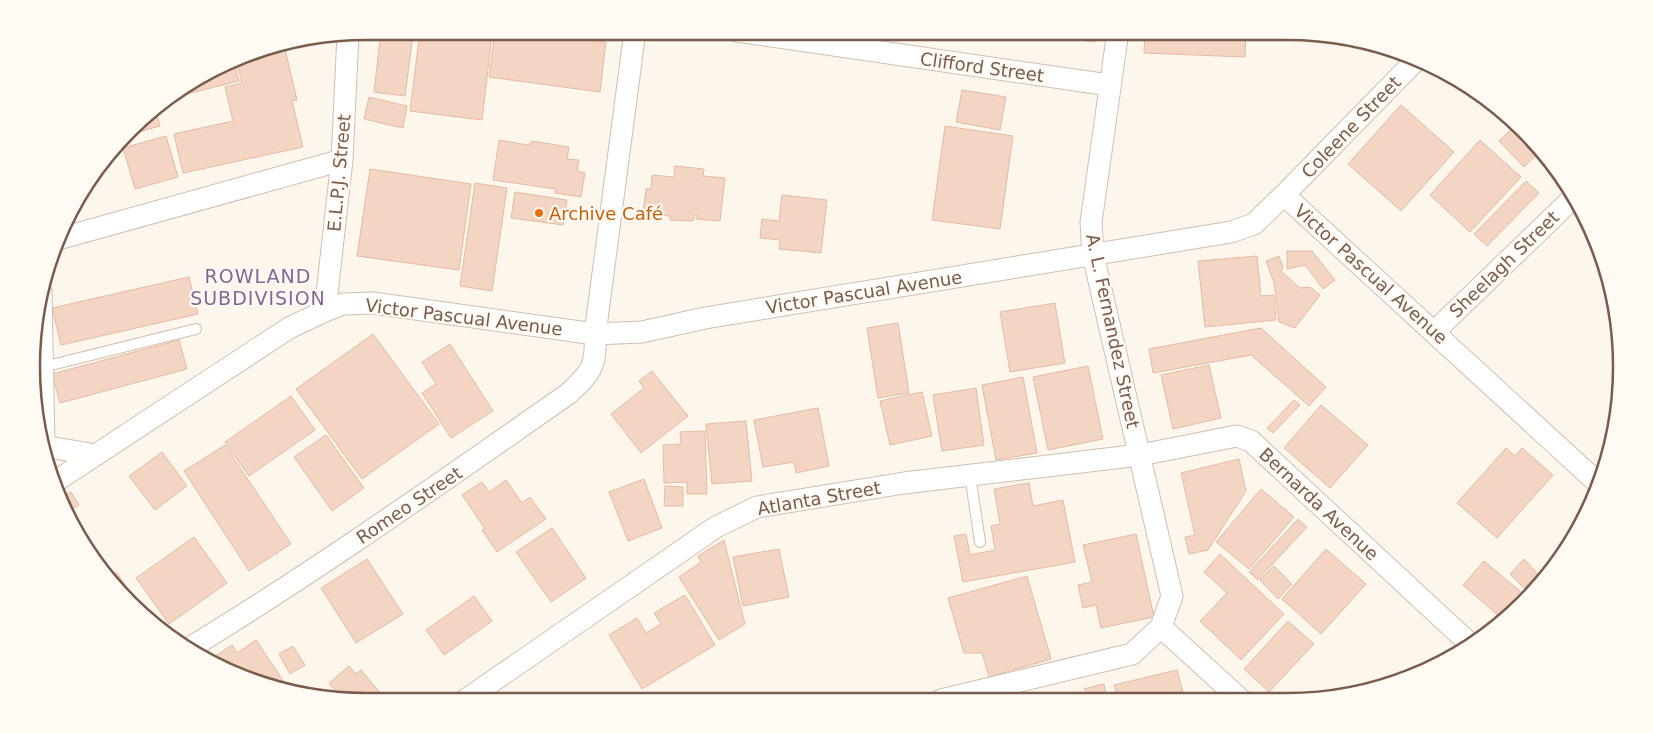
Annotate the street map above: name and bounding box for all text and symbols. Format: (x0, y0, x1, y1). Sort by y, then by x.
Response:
street label: Clifford Street (919, 48, 1045, 86)
street label: Coleene Street (1297, 72, 1405, 182)
street label: E.L.P.J. Street (323, 113, 355, 233)
street label: Victor Pascual Avenue (1290, 200, 1452, 348)
place label: Archive Café (549, 203, 663, 224)
street label: Sheelagh Street (1445, 206, 1563, 322)
marker: Archive Café (533, 207, 545, 219)
street label: A. L. Fernandez Street (1082, 232, 1144, 430)
district label: ROWLAND SUBDIVISION (190, 265, 326, 309)
street label: Victor Pascual Avenue (764, 266, 964, 318)
street label: Victor Pascual Avenue (364, 294, 564, 340)
street label: Bernarda Avenue (1255, 443, 1383, 565)
street label: Romeo Street (352, 462, 466, 548)
street label: Atlanta Street (756, 477, 882, 519)

